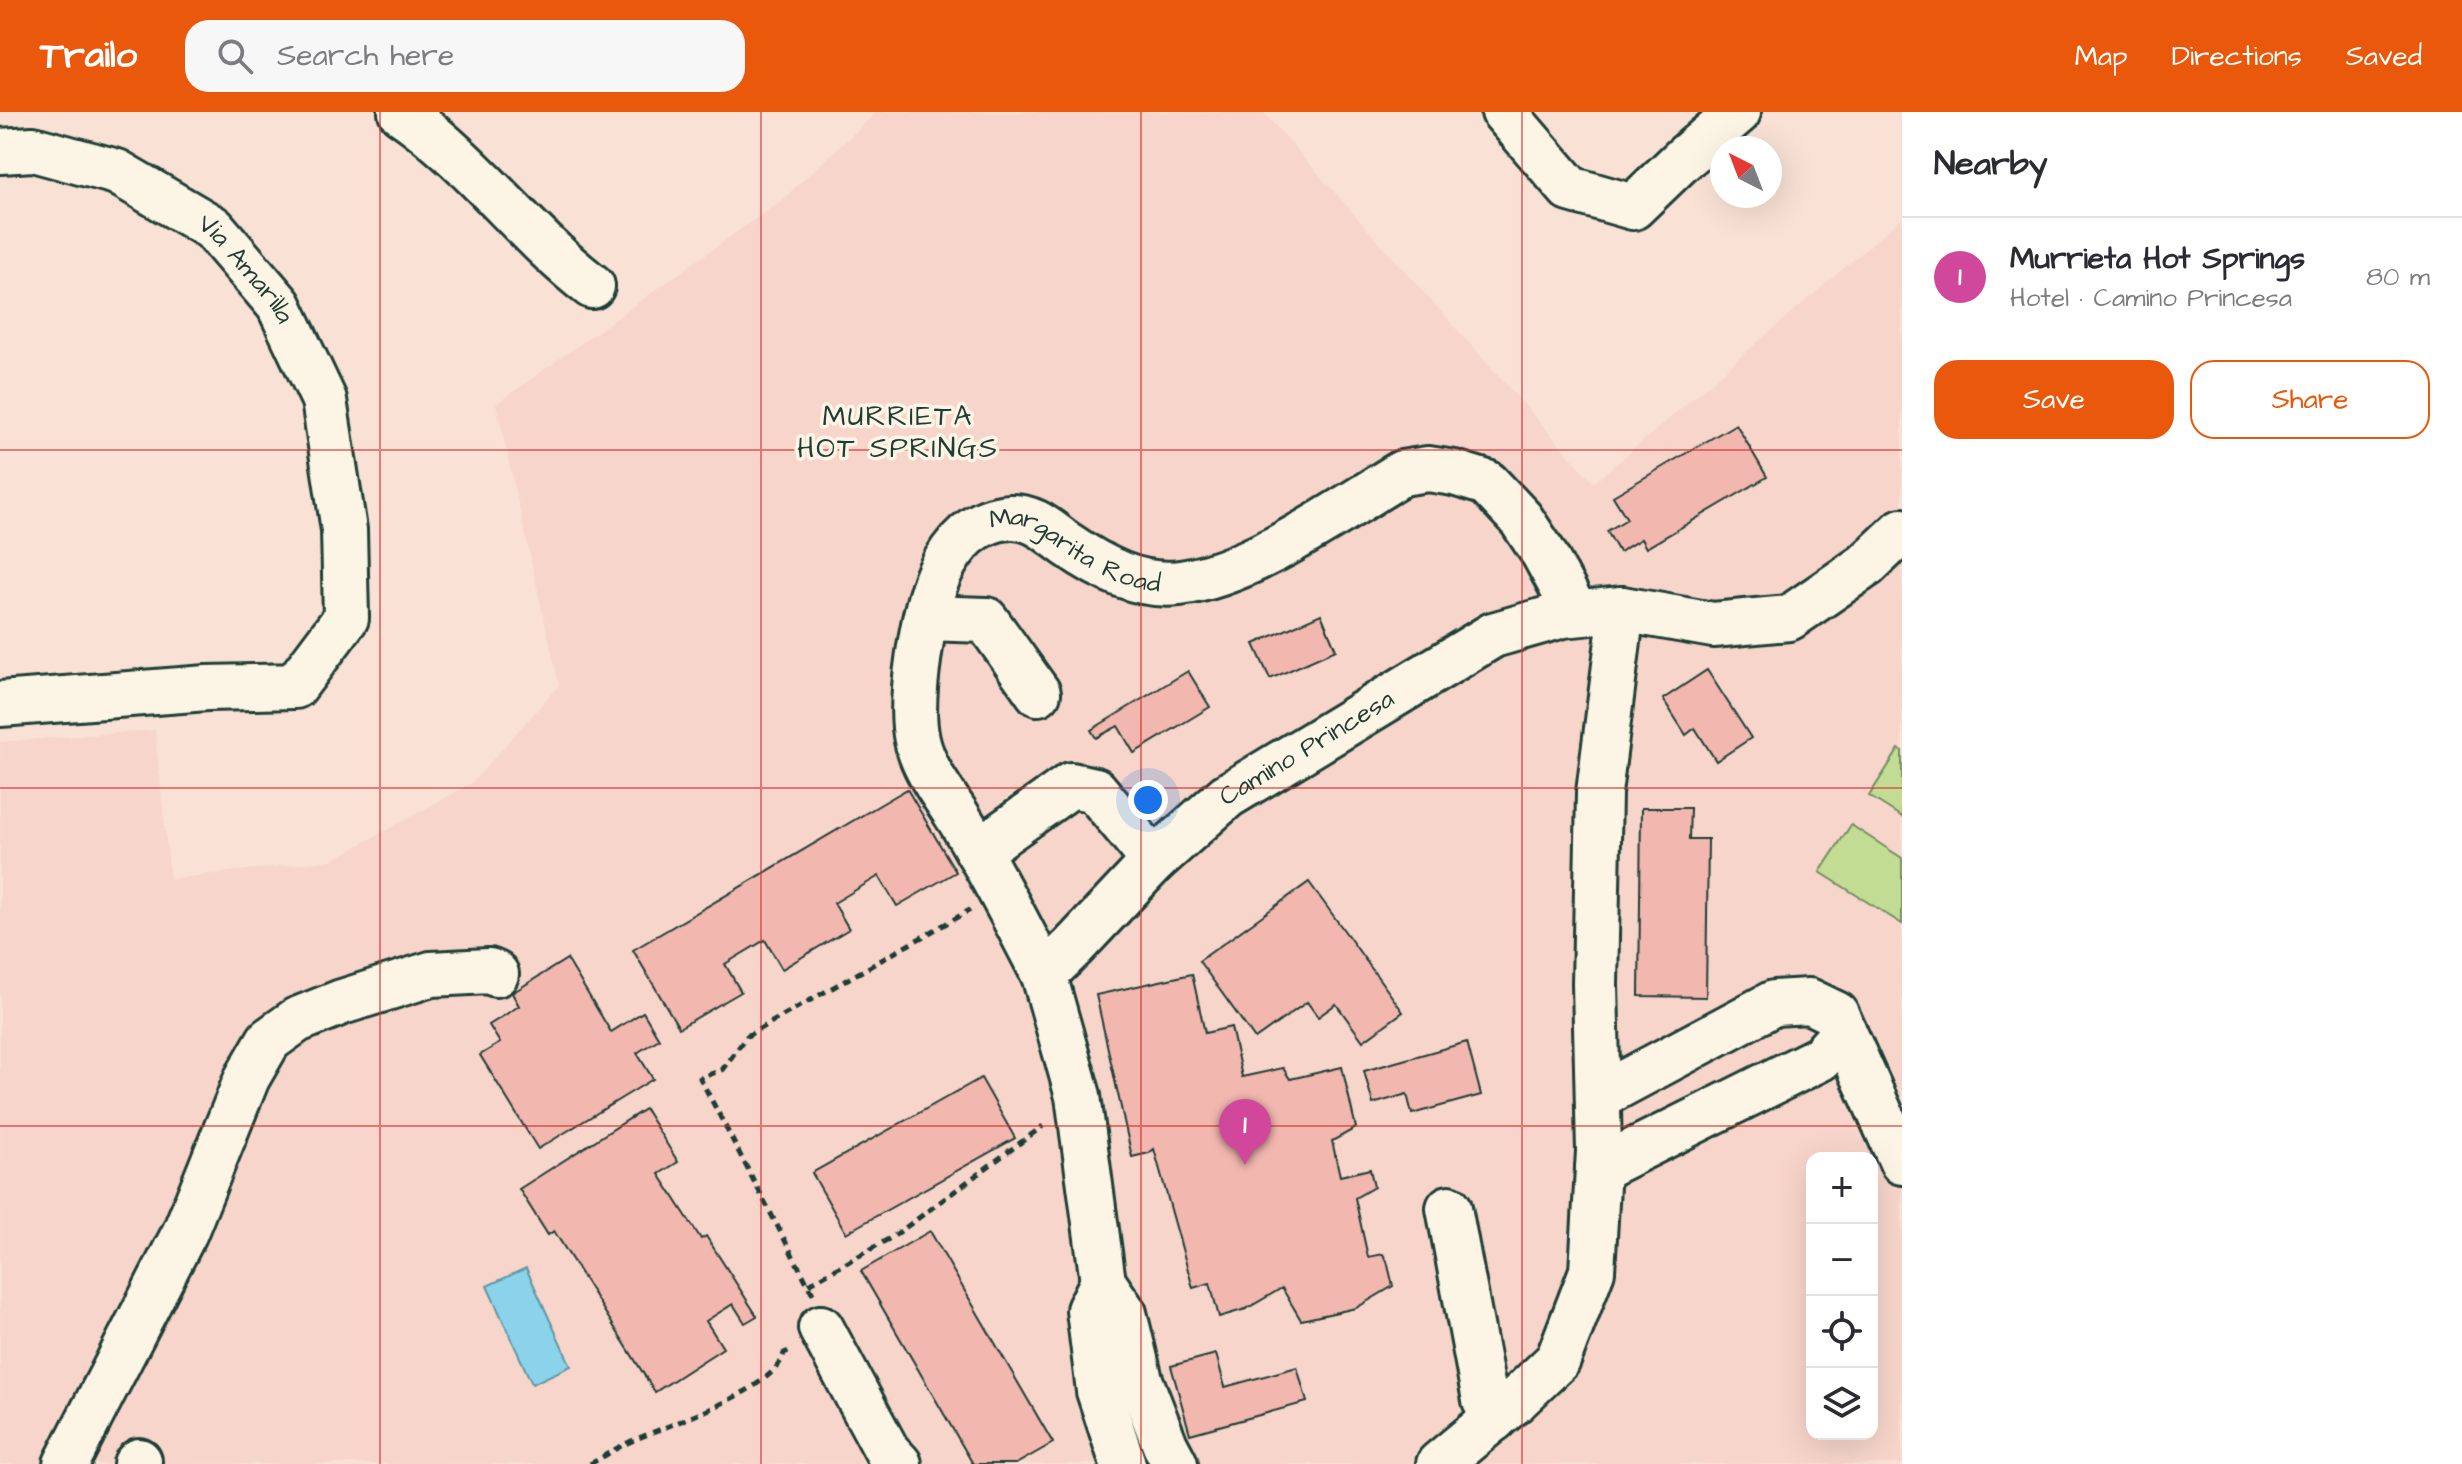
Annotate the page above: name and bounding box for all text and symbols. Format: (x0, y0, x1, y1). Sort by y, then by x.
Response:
search box (185, 20, 745, 92)
text: Trailo (40, 30, 137, 82)
icon: search (213, 34, 257, 78)
text: Search here (277, 35, 454, 77)
text: Map (2075, 37, 2128, 76)
text: Directions (2172, 37, 2302, 76)
text: Saved (2346, 37, 2422, 76)
north arrow (1710, 136, 1782, 208)
text: Nearby (1934, 140, 2048, 188)
street label: Via Amarilla (192, 205, 303, 329)
text: Murrieta Hot Springs (2010, 238, 2305, 280)
text: 1 (1958, 259, 1962, 295)
text: 80 m (2366, 259, 2430, 295)
text: Hotel · Camino Princesa (2010, 280, 2292, 316)
button: Save (1934, 360, 2174, 439)
button: Share (2190, 360, 2430, 439)
district label: MURRIETA HOT SPRINGS (797, 397, 999, 468)
street label: Margarita Road (986, 499, 1163, 602)
street label: Camino Princesa (1212, 681, 1401, 815)
your location (1128, 780, 1168, 820)
pin: 1 (1219, 1099, 1271, 1165)
map controls (1806, 1152, 1878, 1440)
button: + (1806, 1152, 1878, 1224)
button: − (1806, 1224, 1878, 1296)
button: locate (1806, 1296, 1878, 1368)
button: layers (1806, 1368, 1878, 1440)

